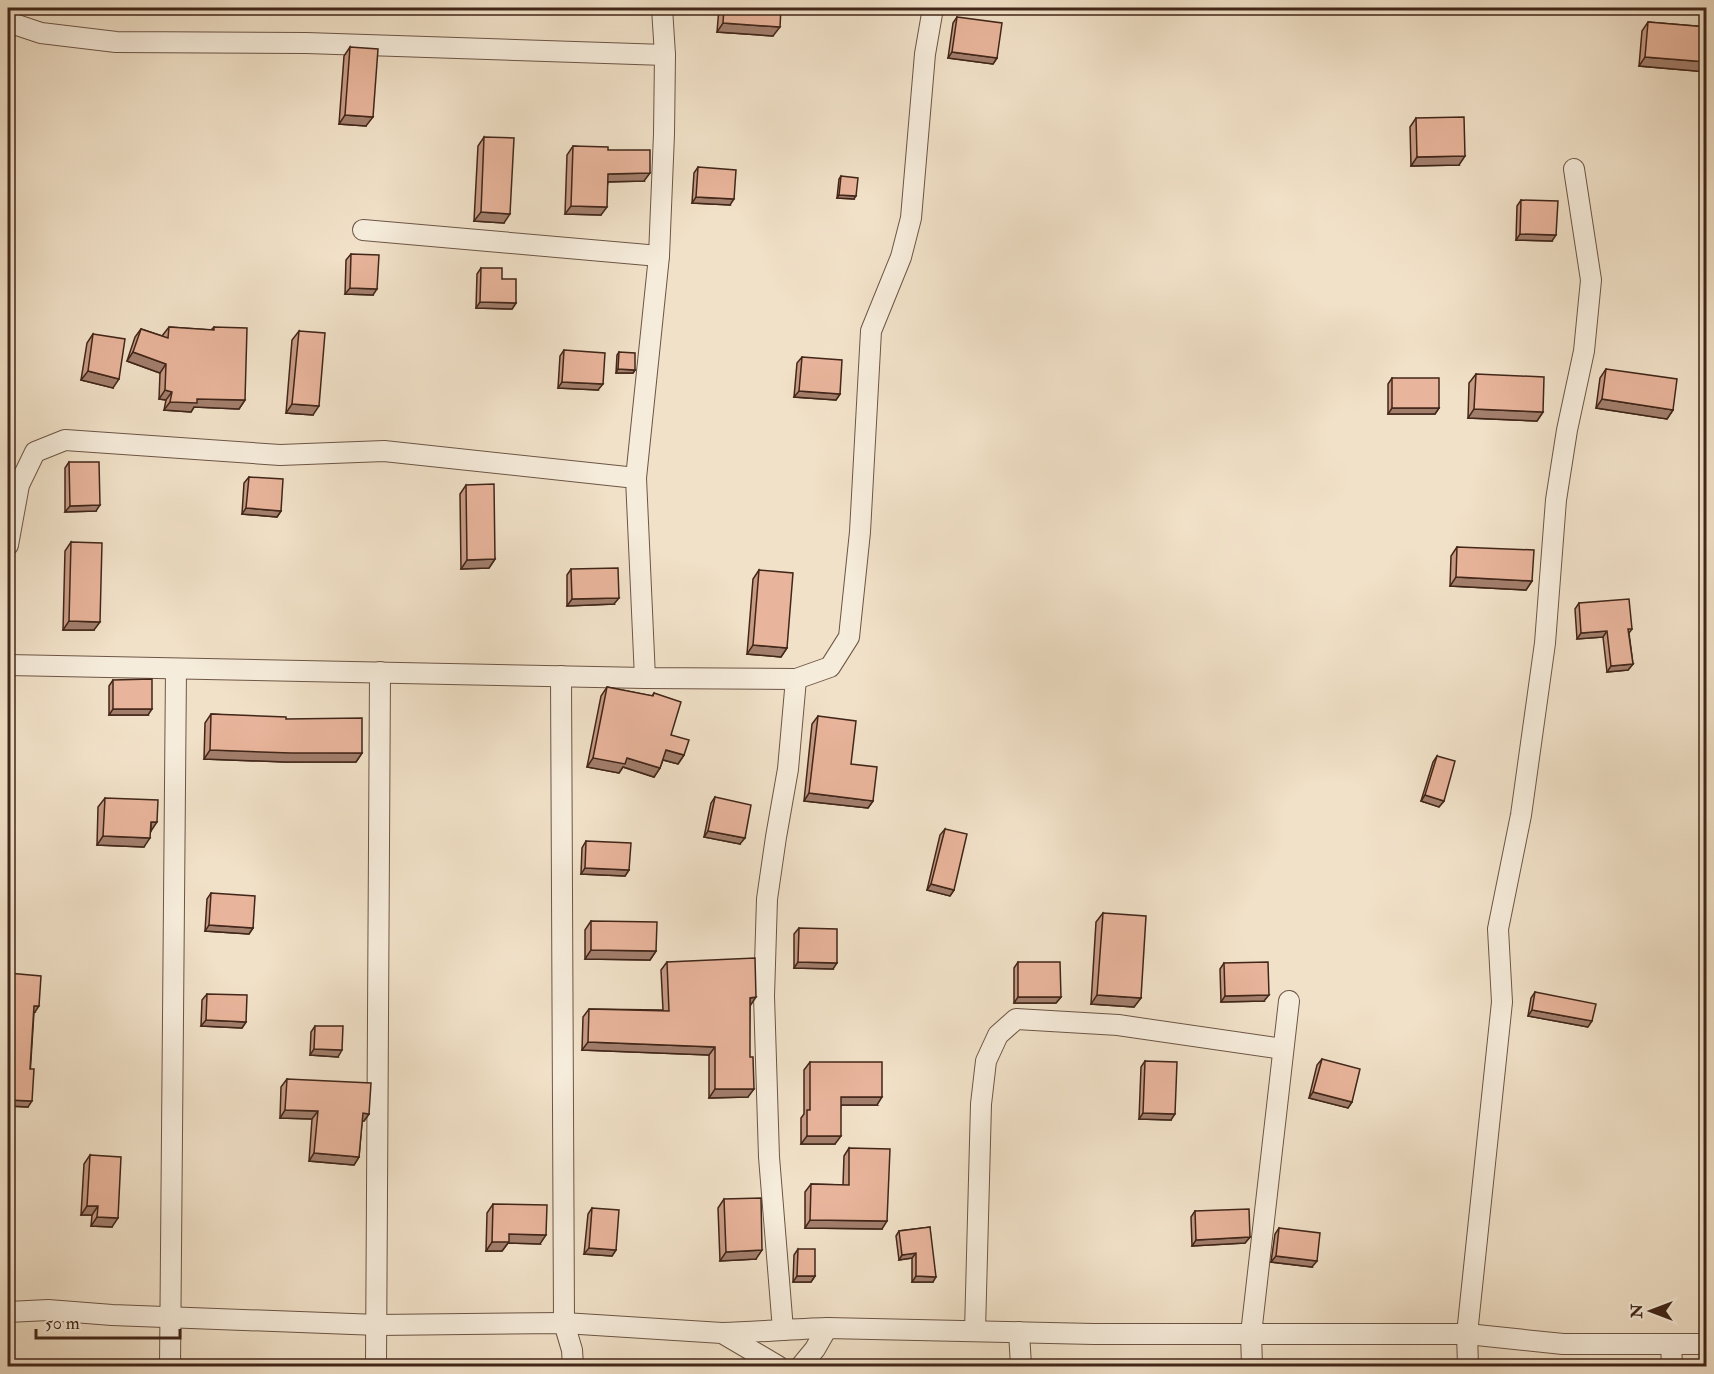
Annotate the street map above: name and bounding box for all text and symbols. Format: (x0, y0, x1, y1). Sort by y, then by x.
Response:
north arrow (1621, 1281, 1681, 1341)
scale bar (36, 1302, 180, 1340)
text: N (1627, 1303, 1647, 1319)
text: 50 m (45, 1312, 80, 1335)

